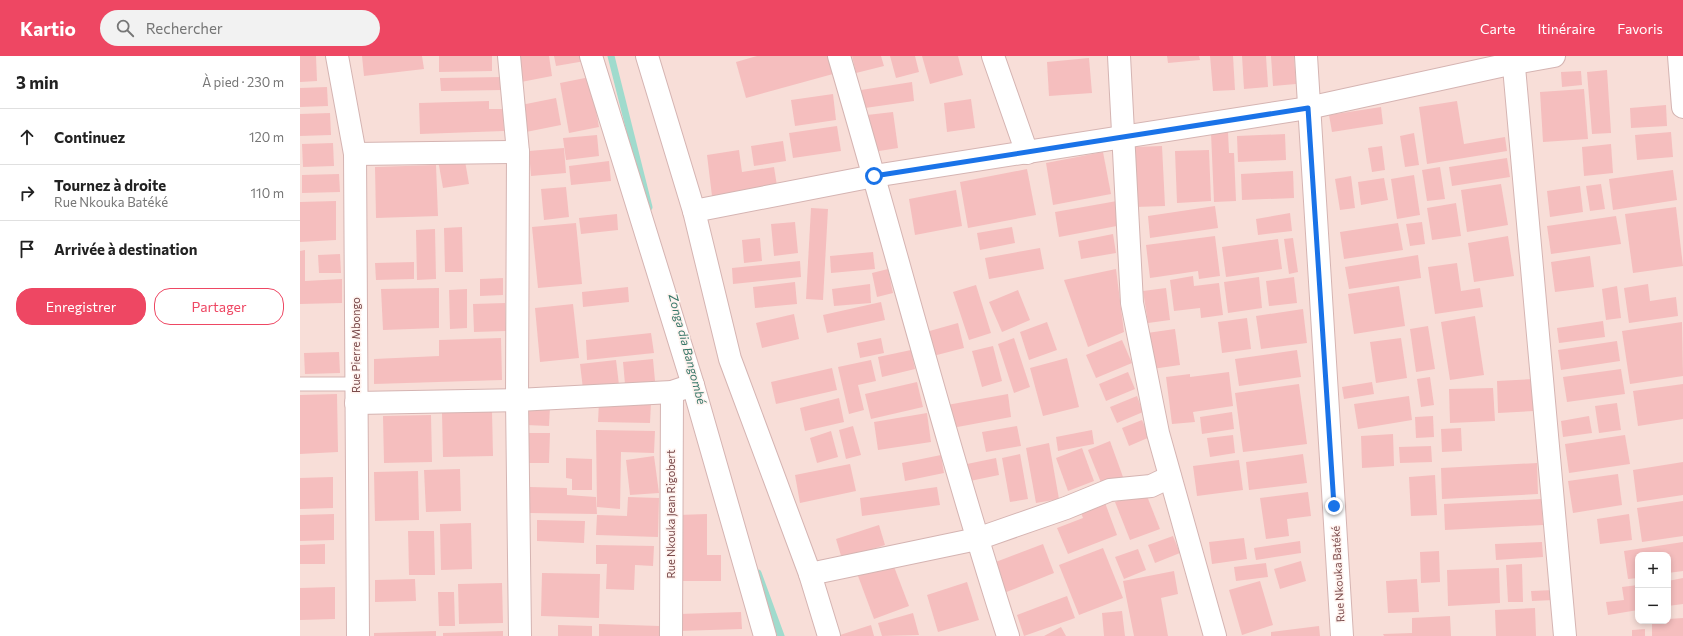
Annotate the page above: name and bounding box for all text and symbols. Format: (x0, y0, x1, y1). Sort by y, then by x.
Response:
search box (100, 10, 380, 46)
text: Kartio (20, 17, 76, 40)
icon: search (114, 17, 136, 39)
text: Rechercher (146, 19, 223, 37)
text: Carte (1480, 20, 1515, 37)
text: Itinéraire (1537, 20, 1595, 37)
text: Favoris (1617, 20, 1663, 37)
text: 3 min (16, 72, 59, 93)
text: À pied · 230 m (202, 74, 284, 90)
icon: ahead (16, 126, 38, 148)
text: Continuez (54, 128, 125, 146)
text: 120 m (249, 129, 284, 145)
route start (865, 167, 883, 185)
text: Tournez à droite (54, 176, 166, 194)
icon: right (16, 182, 38, 204)
text: 110 m (251, 185, 284, 201)
text: Rue Nkouka Batéké (54, 194, 168, 210)
icon: arrive (16, 238, 38, 260)
text: Arrivée à destination (54, 240, 197, 258)
button: Enregistrer (16, 288, 146, 325)
button: Partager (154, 288, 284, 325)
water label: Zonga dia Bangombé (666, 291, 710, 406)
street label: Rue Pierre Mbongo (349, 297, 362, 393)
street label: Rue Nkouka Jean Rigobert (664, 449, 678, 578)
route end (1325, 497, 1343, 515)
street label: Rue Nkouka Batéké (1328, 525, 1347, 623)
map controls (1635, 552, 1671, 624)
button: + (1635, 552, 1671, 588)
button: − (1635, 588, 1671, 624)

